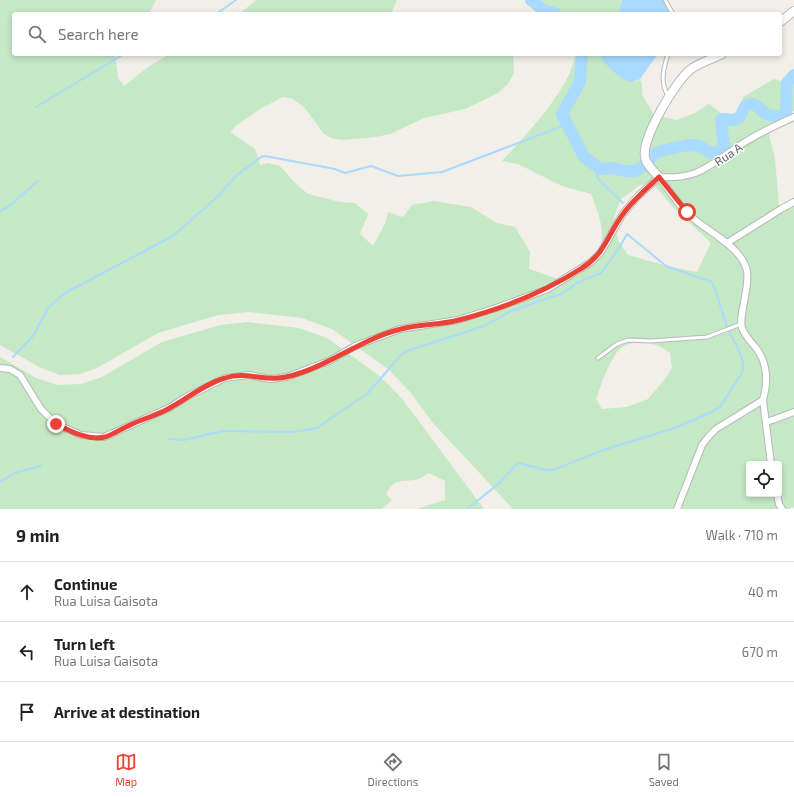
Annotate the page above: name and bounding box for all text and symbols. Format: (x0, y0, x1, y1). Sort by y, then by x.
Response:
search box (12, 12, 782, 56)
icon: search (26, 23, 48, 45)
text: Search here (58, 25, 139, 43)
street label: Rua A (711, 139, 745, 168)
route start (678, 203, 696, 221)
route end (47, 415, 65, 433)
map controls (746, 461, 782, 497)
button: locate (746, 461, 782, 497)
text: 9 min (16, 525, 60, 545)
text: Walk · 710 m (706, 527, 778, 543)
text: Continue (54, 575, 117, 593)
icon: ahead (16, 581, 38, 603)
text: 40 m (748, 584, 778, 600)
text: Rua Luisa Gaisota (54, 593, 158, 609)
text: Turn left (54, 635, 115, 653)
icon: left (16, 641, 38, 663)
text: 670 m (742, 644, 778, 660)
text: Rua Luisa Gaisota (54, 653, 158, 669)
icon: arrive (16, 701, 38, 723)
text: Arrive at destination (54, 703, 200, 721)
tab: Map (115, 751, 137, 788)
tab: Directions (368, 751, 418, 788)
tab: Saved (649, 751, 679, 788)

